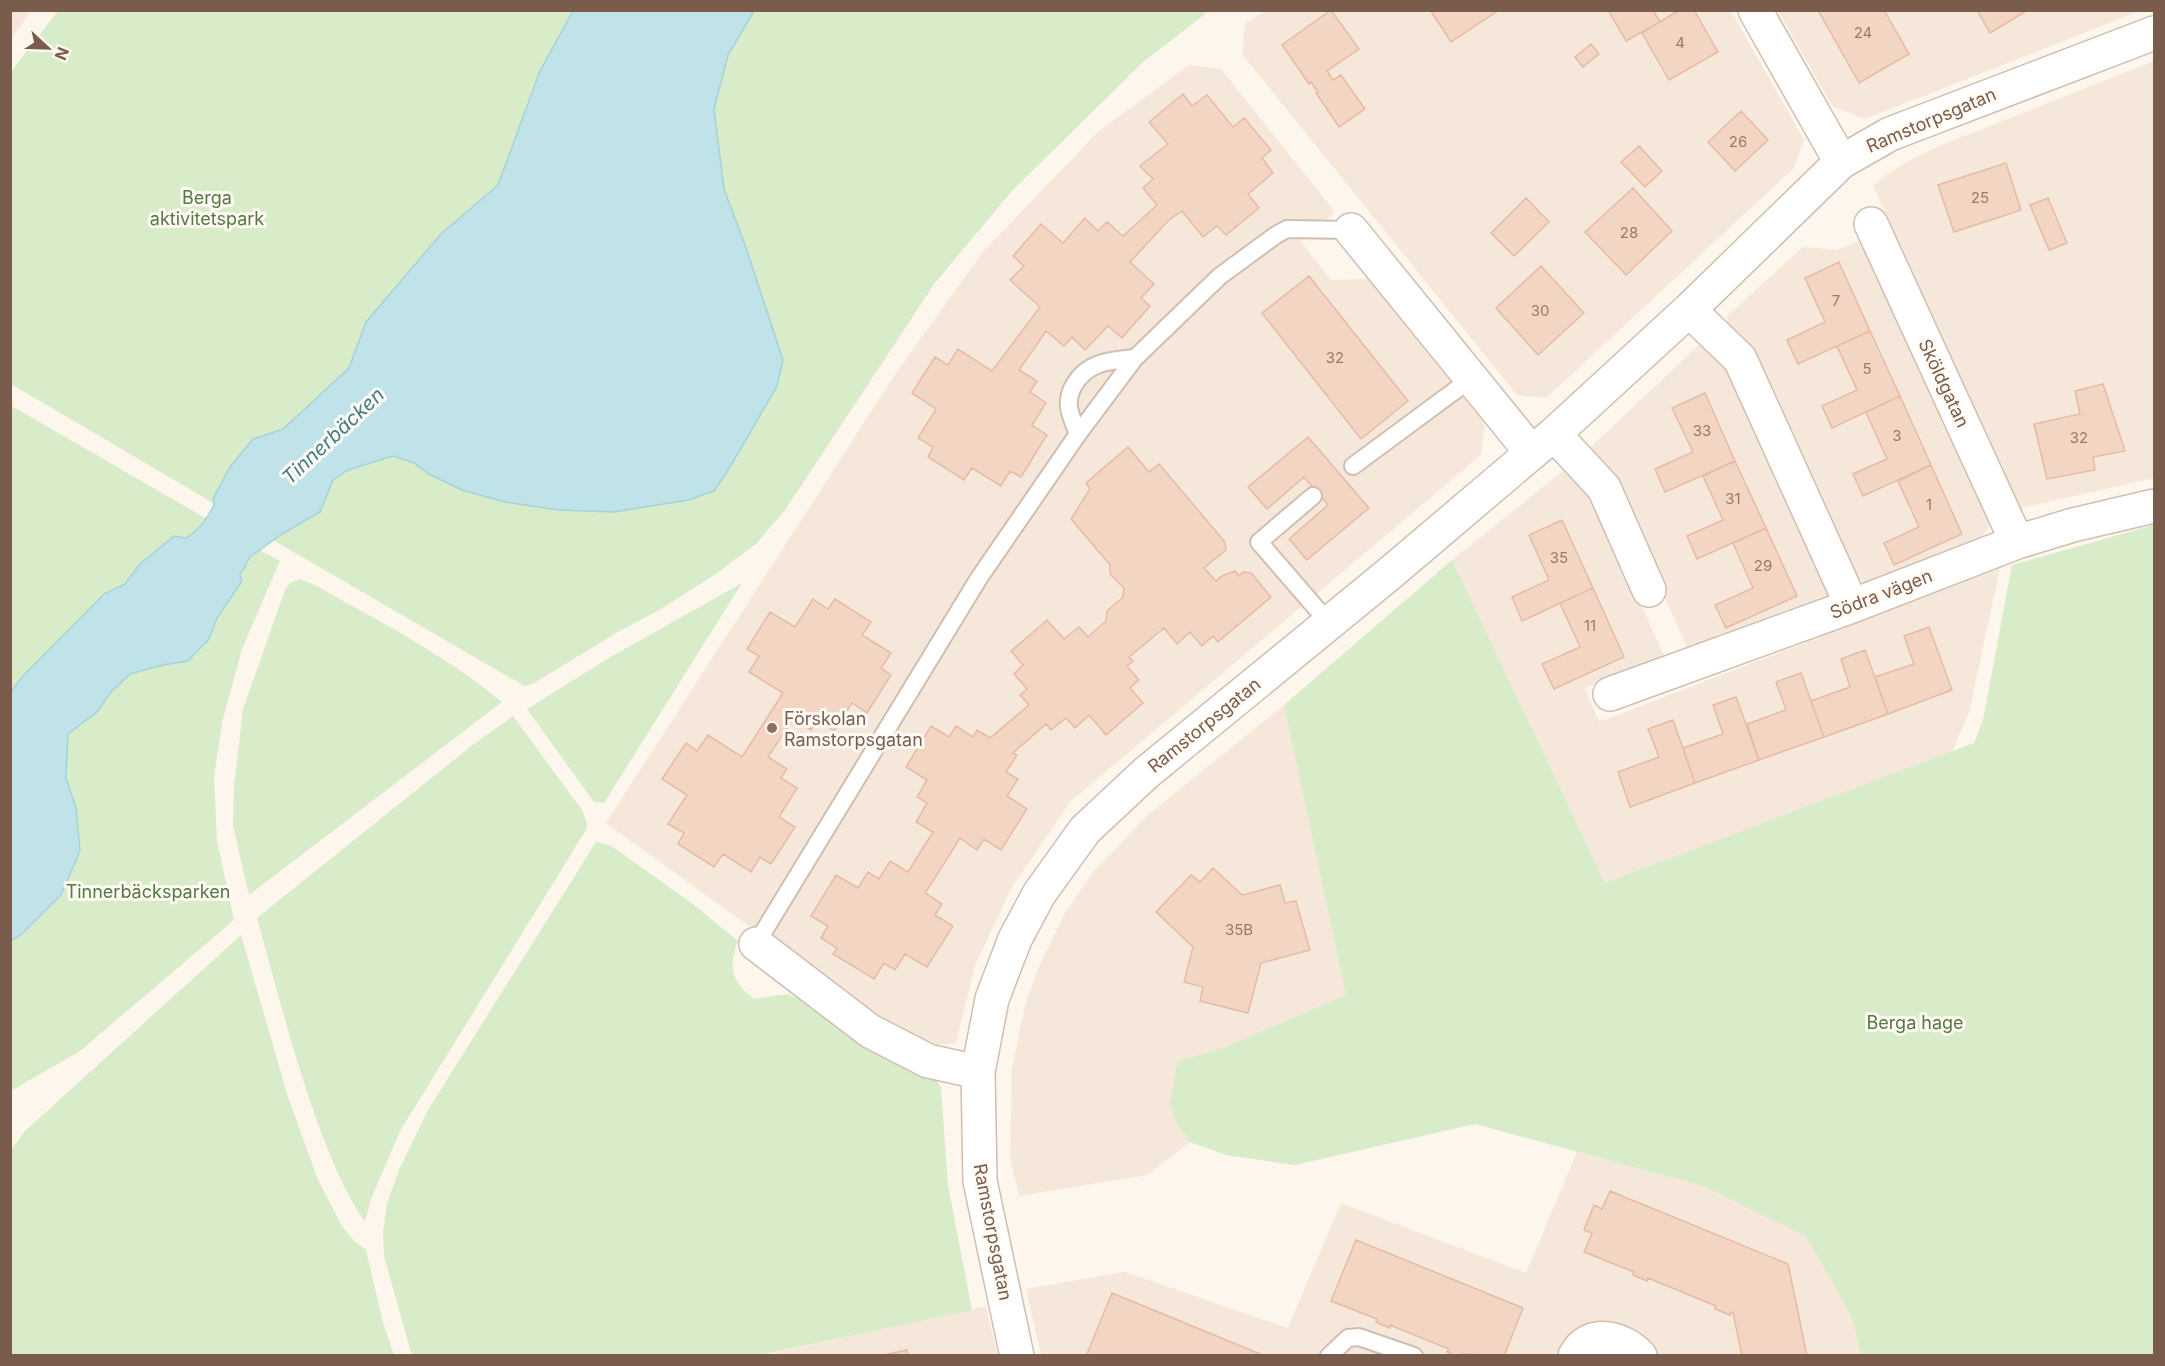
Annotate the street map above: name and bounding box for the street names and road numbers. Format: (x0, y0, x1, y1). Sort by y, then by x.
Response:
street label: Ramstorpsgatan (1863, 83, 1999, 157)
street label: Sköldgatan (1914, 335, 1974, 431)
street label: Södra vägen (1827, 565, 1935, 623)
street label: Ramstorpsgatan (1143, 673, 1265, 777)
street label: Ramstorpsgatan (969, 1162, 1017, 1302)

